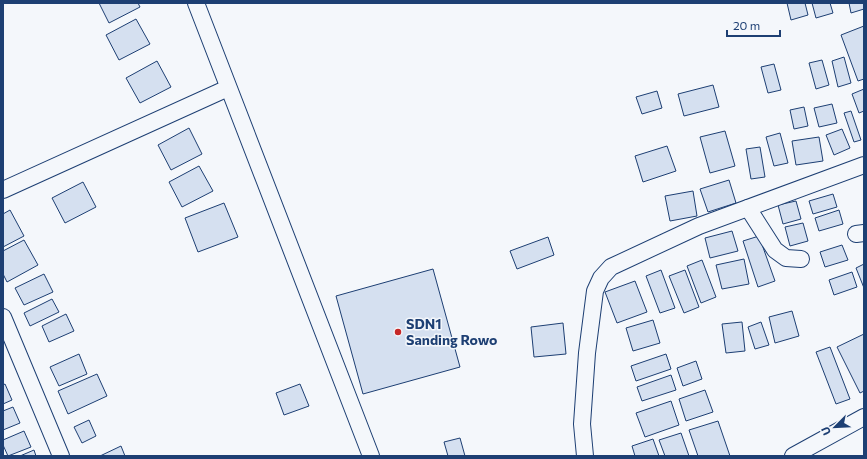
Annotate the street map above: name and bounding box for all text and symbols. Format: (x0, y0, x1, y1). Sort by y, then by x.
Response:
scale bar (727, 12, 780, 38)
text: 20 m (733, 18, 760, 32)
place label: SDN1 Sanding Rowo (406, 315, 497, 348)
marker: SDN1 Sanding Rowo (393, 327, 403, 337)
north arrow (815, 407, 855, 447)
text: U (818, 425, 833, 438)

